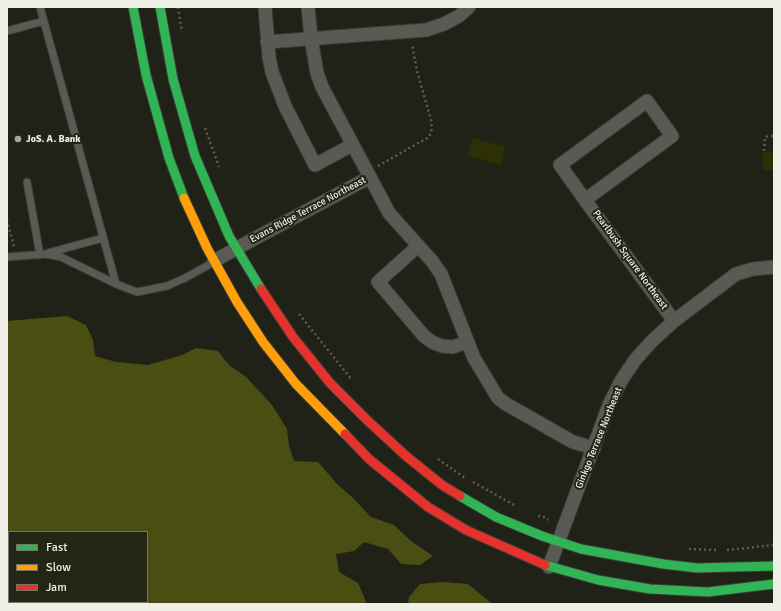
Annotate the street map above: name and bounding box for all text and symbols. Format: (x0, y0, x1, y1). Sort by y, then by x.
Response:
place label: JoS. A. Bank (26, 133, 80, 145)
marker: JoS. A. Bank (13, 134, 23, 144)
street label: Evans Ridge Terrace Northeast (248, 174, 368, 246)
street label: Pearlbush Square Northeast (590, 208, 670, 312)
street label: Ginkgo Terrace Northeast (573, 386, 625, 490)
legend (8, 531, 148, 603)
text: Fast (46, 540, 67, 555)
text: Slow (46, 560, 71, 575)
text: Jam (46, 580, 67, 595)

